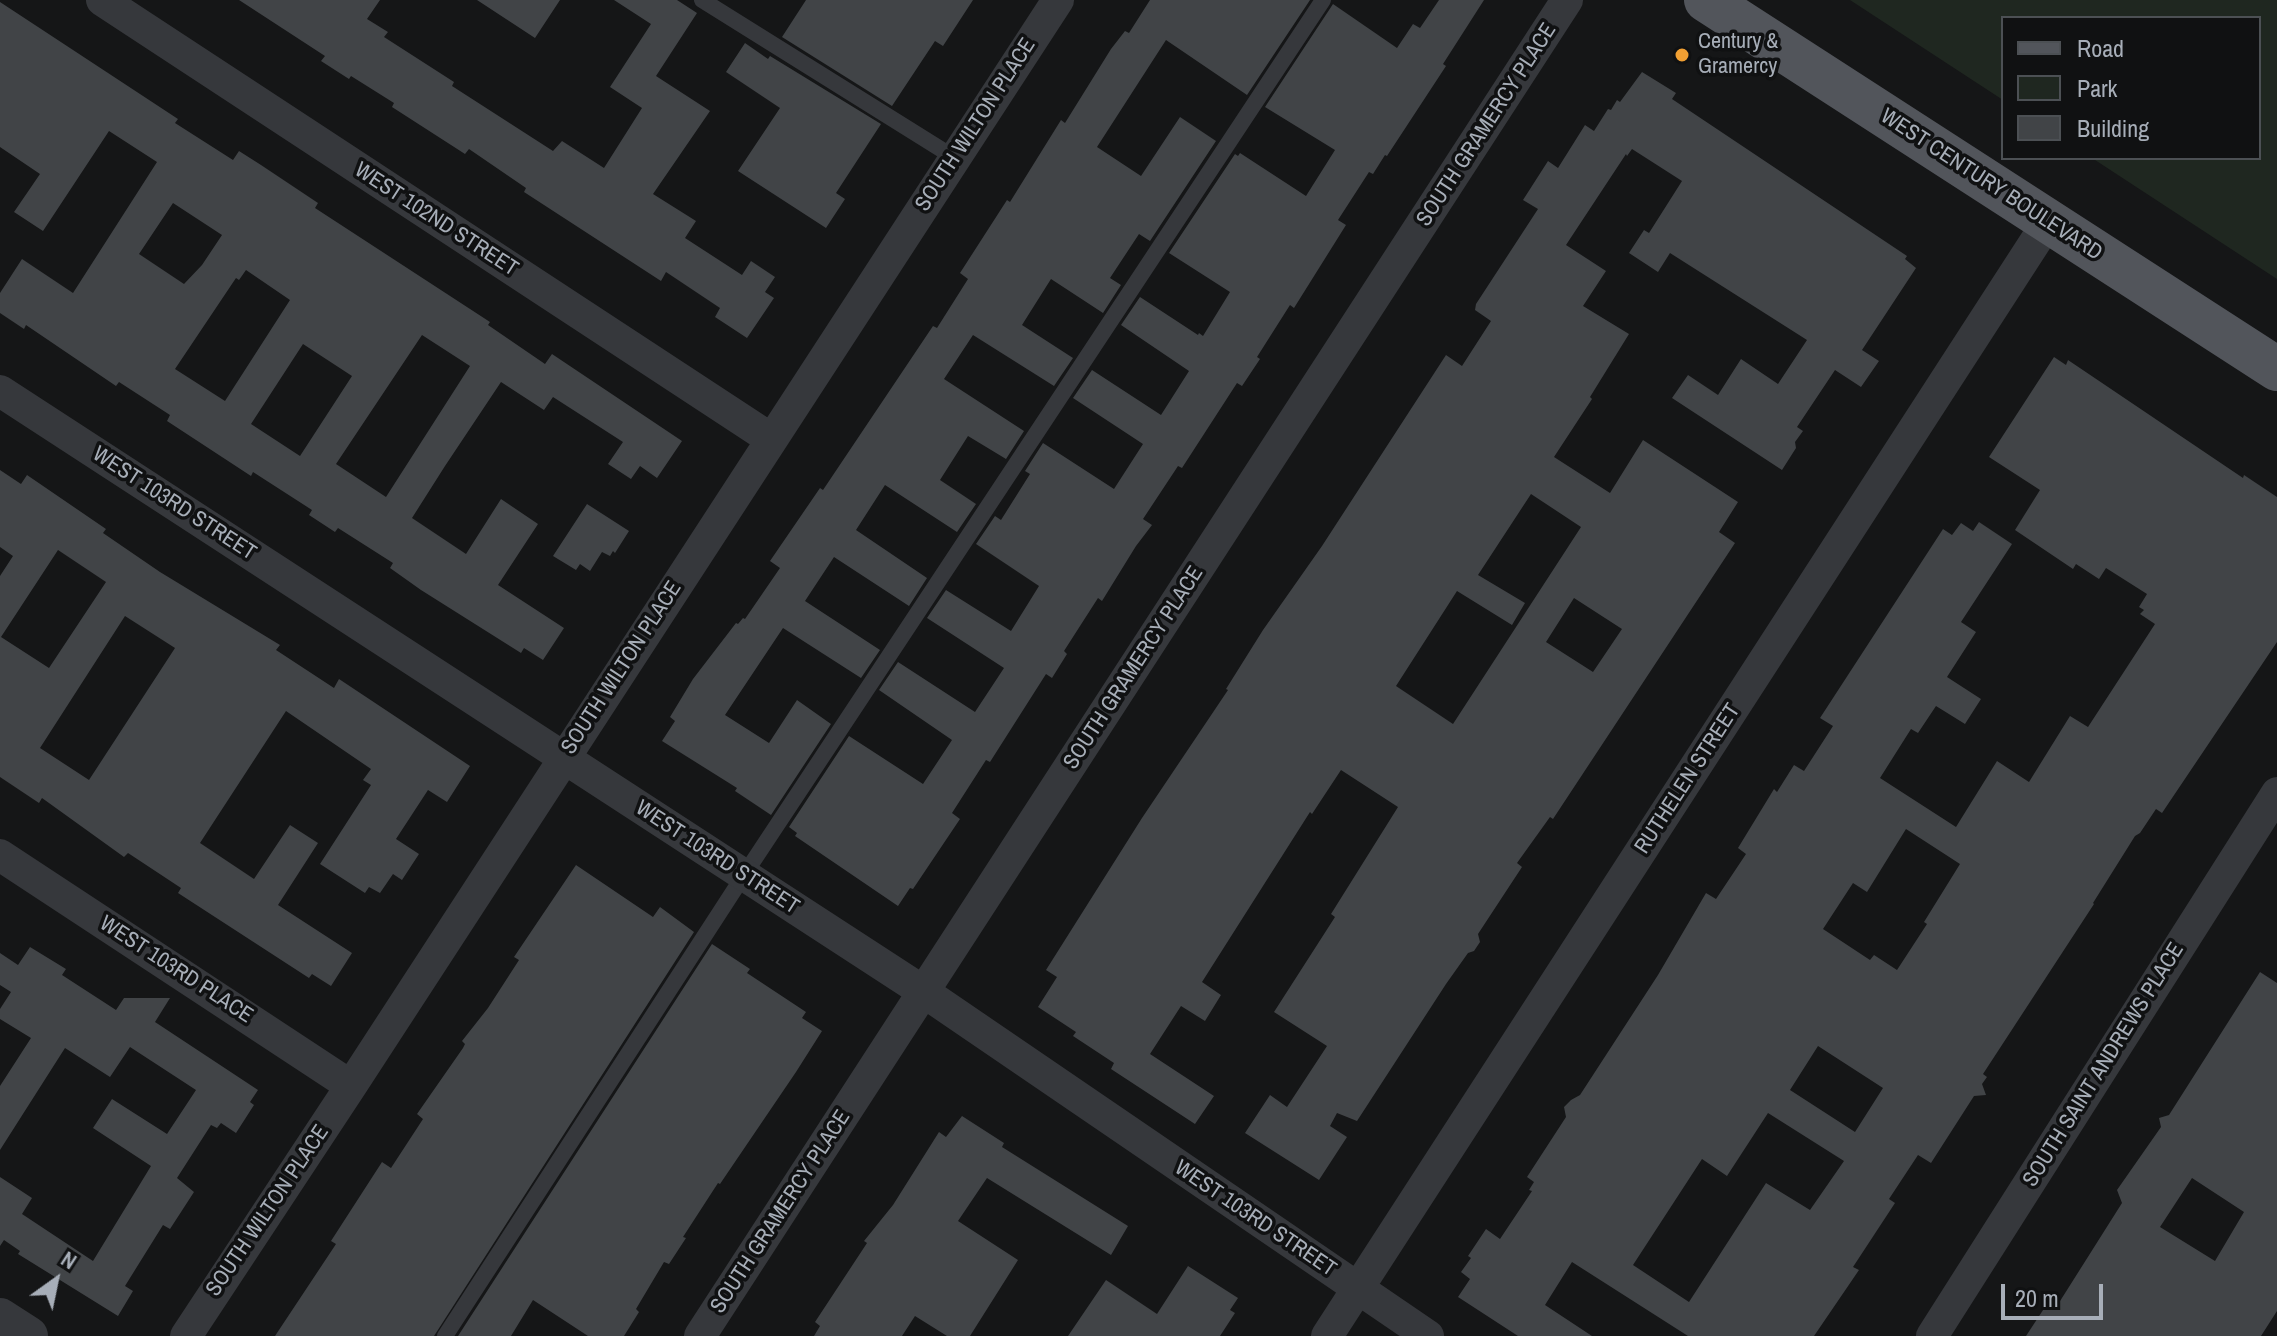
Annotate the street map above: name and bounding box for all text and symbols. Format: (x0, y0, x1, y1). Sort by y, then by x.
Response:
legend (2001, 16, 2261, 160)
street label: SOUTH GRAMERCY PLACE (1412, 19, 1562, 231)
place label: Century & Gramercy (1698, 29, 1778, 80)
text: Road (2077, 32, 2124, 64)
street label: SOUTH WILTON PLACE (910, 34, 1042, 216)
marker: Century & Gramercy (1673, 46, 1691, 64)
text: Park (2077, 72, 2117, 104)
street label: WEST CENTURY BOULEVARD (1875, 103, 2107, 267)
text: Building (2077, 112, 2149, 144)
street label: WEST 102ND STREET (349, 157, 523, 283)
street label: WEST 103RD STREET (87, 441, 261, 567)
street label: SOUTH GRAMERCY PLACE (1059, 562, 1209, 774)
street label: SOUTH WILTON PLACE (556, 577, 688, 759)
street label: RUTHELEN STREET (1630, 699, 1746, 859)
street label: WEST 103RD STREET (630, 795, 804, 921)
street label: WEST 103RD PLACE (94, 911, 258, 1029)
street label: SOUTH SAINT ANDREWS PLACE (2018, 938, 2190, 1192)
street label: SOUTH GRAMERCY PLACE (706, 1106, 856, 1318)
street label: SOUTH WILTON PLACE (201, 1120, 335, 1302)
street label: WEST 103RD STREET (1169, 1155, 1341, 1283)
north arrow (16, 1240, 96, 1320)
text: N (55, 1244, 83, 1276)
scale bar (2005, 1268, 2107, 1318)
text: 20 m (2015, 1282, 2059, 1314)

